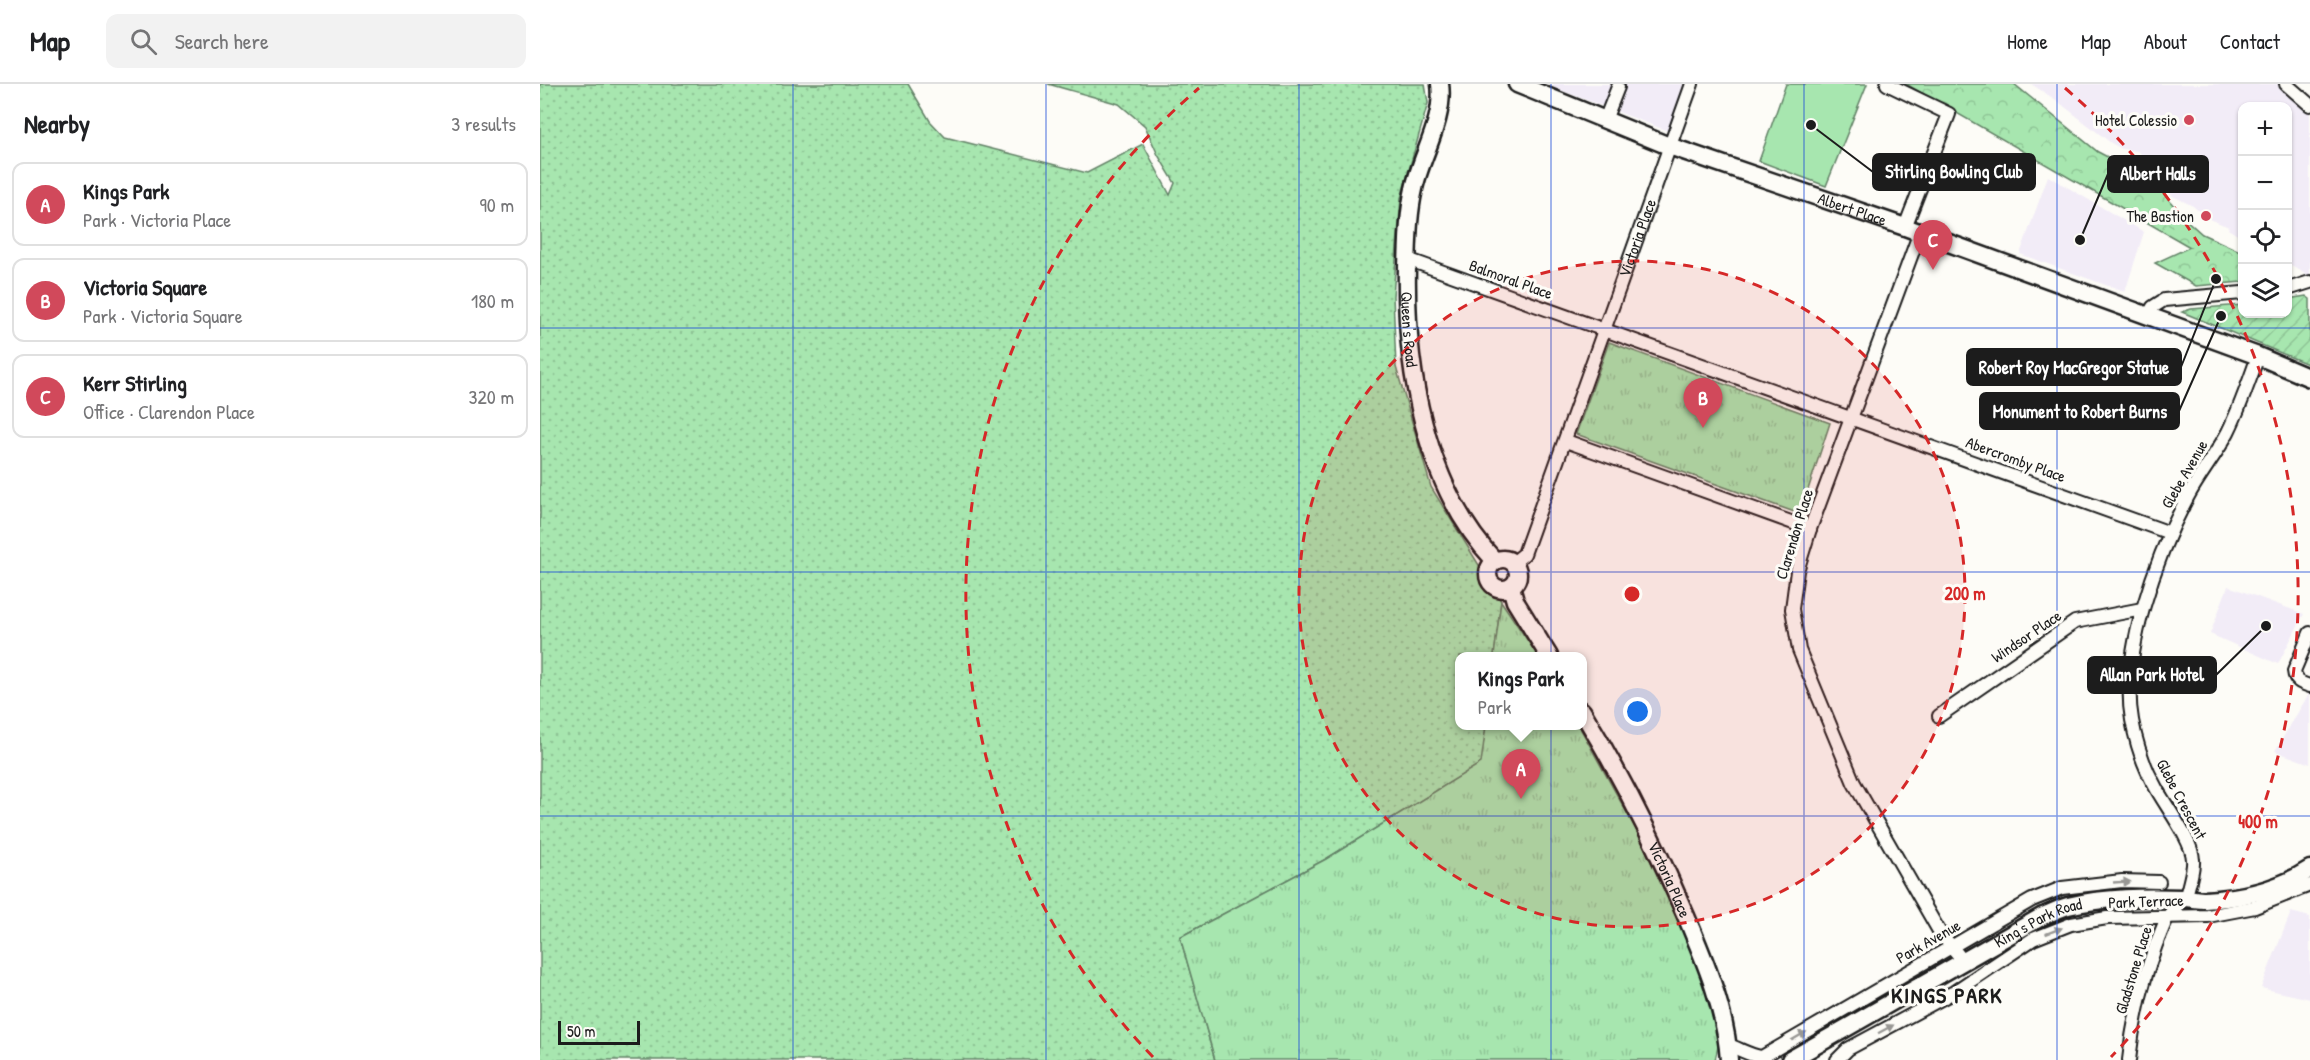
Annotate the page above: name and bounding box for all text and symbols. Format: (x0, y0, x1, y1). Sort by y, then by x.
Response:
search box (106, 14, 526, 68)
text: Map (30, 22, 70, 60)
icon: search (127, 25, 160, 58)
text: Search here (175, 26, 269, 56)
text: Home (2007, 27, 2048, 56)
text: Map (2081, 27, 2111, 56)
text: About (2144, 27, 2187, 56)
text: Contact (2220, 27, 2280, 56)
map controls (2238, 102, 2292, 318)
button: + (2238, 102, 2292, 156)
text: Nearby (24, 106, 90, 141)
place label: Hotel Colessio (2095, 109, 2178, 131)
text: 3 results (451, 110, 516, 137)
marker: Hotel Colessio (2182, 113, 2196, 127)
callout: Stirling Bowling Club (1873, 154, 2035, 190)
callout: Albert Halls (2108, 156, 2208, 192)
button: − (2238, 156, 2292, 210)
text: Stirling Bowling Club (1885, 159, 2023, 185)
text: Albert Halls (2120, 161, 2196, 186)
text: Kings Park (83, 176, 170, 206)
street label: Albert Place (1815, 187, 1890, 231)
text: A (41, 191, 50, 218)
text: 90 m (480, 191, 514, 218)
street label: Victoria Place (1613, 195, 1661, 280)
place label: The Bastion (2126, 205, 2194, 227)
text: Park · Victoria Place (83, 206, 231, 233)
marker: The Bastion (2199, 209, 2213, 223)
button: locate (2238, 210, 2292, 264)
pin: C (1914, 220, 1952, 270)
street label: Balmoral Place (1466, 254, 1556, 304)
button: layers (2238, 264, 2292, 318)
text: Victoria Square (83, 272, 207, 302)
text: B (40, 287, 51, 314)
text: 180 m (471, 287, 514, 314)
street label: Queen's Road (1396, 291, 1423, 368)
text: Park · Victoria Square (83, 302, 243, 329)
callout: Robert Roy MacGregor Statue (1967, 349, 2181, 385)
text: Robert Roy MacGregor Statue (1979, 355, 2170, 381)
text: Kerr Stirling (83, 368, 187, 398)
pin: B (1684, 378, 1722, 428)
text: C (40, 383, 51, 410)
text: 320 m (469, 383, 514, 410)
callout: Monument to Robert Burns (1980, 393, 2179, 429)
text: Office · Clarendon Place (83, 398, 255, 425)
text: Monument to Robert Burns (1993, 399, 2167, 424)
street label: Abercromby Place (1963, 431, 2069, 487)
street label: Glebe Avenue (2156, 435, 2213, 512)
street label: Clarendon Place (1770, 485, 1818, 582)
text: 200 m (1945, 581, 1985, 606)
centre of rings (1622, 584, 1642, 604)
street label: Windsor Place (1987, 604, 2066, 668)
popup (1455, 652, 1587, 730)
callout: Allan Park Hotel (2088, 657, 2216, 693)
text: Allan Park Hotel (2100, 662, 2205, 687)
text: Kings Park (1478, 663, 1564, 693)
text: Park (1478, 693, 1511, 720)
your location (1623, 697, 1652, 726)
pin: A (1502, 750, 1540, 799)
street label: Glebe Crescent (2152, 755, 2213, 843)
text: 400 m (2238, 809, 2278, 834)
street label: Victoria Place (1643, 838, 1697, 921)
one-way arrow (2113, 877, 2132, 886)
street label: Park Terrace (2108, 889, 2185, 913)
street label: King's Park Road (1990, 892, 2084, 953)
street label: Park Avenue (1892, 913, 1965, 968)
street label: Gladstone Place (2109, 923, 2157, 1017)
one-way arrow (2045, 925, 2063, 935)
district label: KINGS PARK (1891, 980, 2003, 1010)
scale bar (558, 1018, 640, 1046)
text: 50 m (567, 1020, 596, 1042)
one-way arrow (1878, 1024, 1895, 1034)
one-way arrow (1791, 1030, 1807, 1041)

